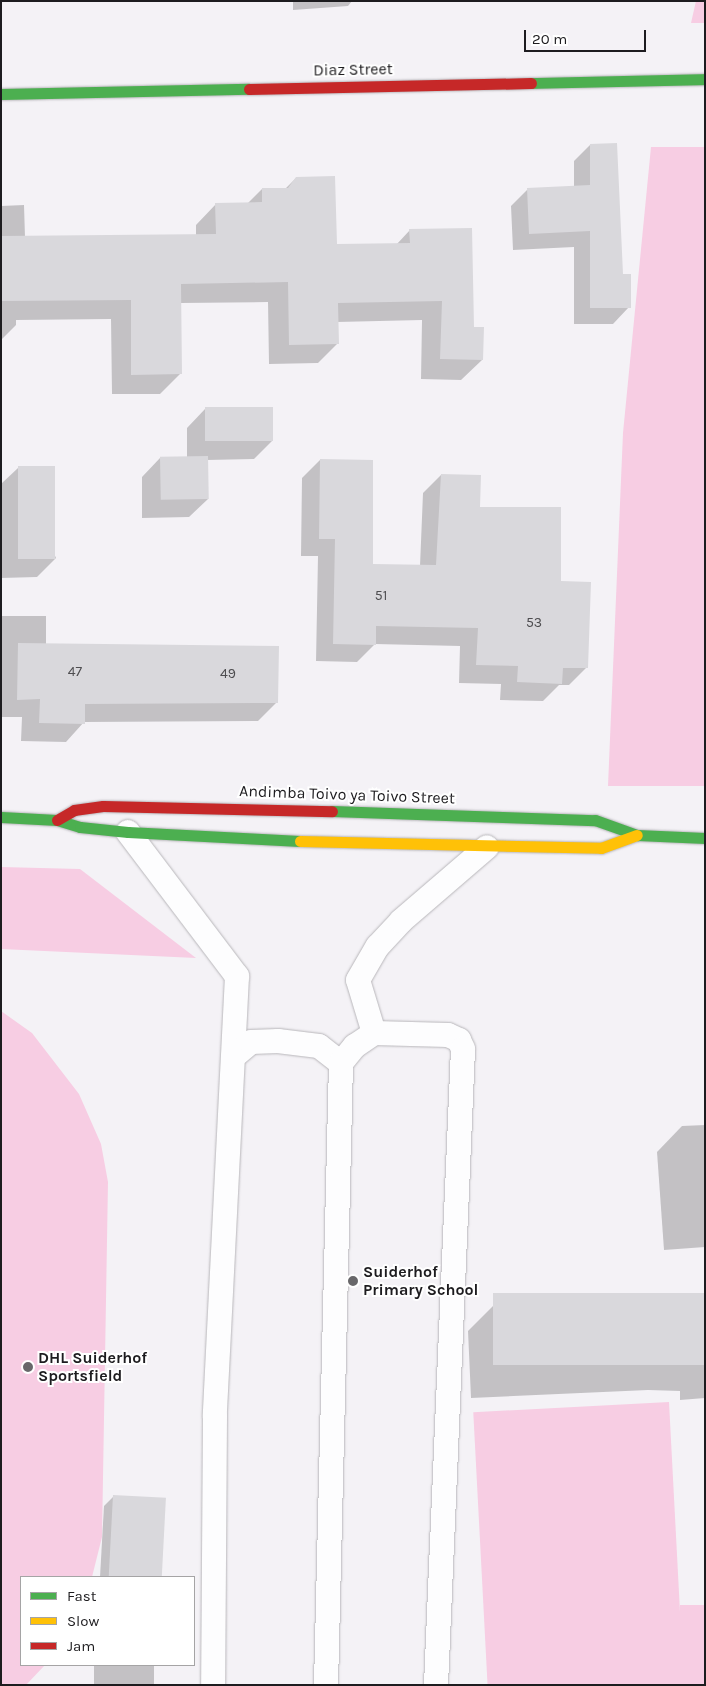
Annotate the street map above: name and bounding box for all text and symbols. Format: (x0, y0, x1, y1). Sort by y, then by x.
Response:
scale bar (526, 20, 648, 52)
text: 20 m (532, 30, 567, 48)
street label: Diaz Street (313, 60, 393, 80)
house number: 51 (375, 588, 387, 604)
house number: 53 (526, 615, 542, 631)
house number: 47 (68, 664, 82, 680)
house number: 49 (220, 666, 236, 682)
street label: Andimba Toivo ya Toivo Street (239, 782, 455, 808)
place label: Suiderhof Primary School (363, 1262, 478, 1300)
marker: Suiderhof Primary School (347, 1275, 359, 1287)
place label: DHL Suiderhof Sportsfield (38, 1348, 147, 1386)
marker: DHL Suiderhof Sportsfield (22, 1361, 34, 1373)
legend (20, 1576, 195, 1666)
text: Fast (67, 1587, 96, 1605)
text: Slow (67, 1612, 99, 1630)
text: Jam (67, 1637, 95, 1655)

